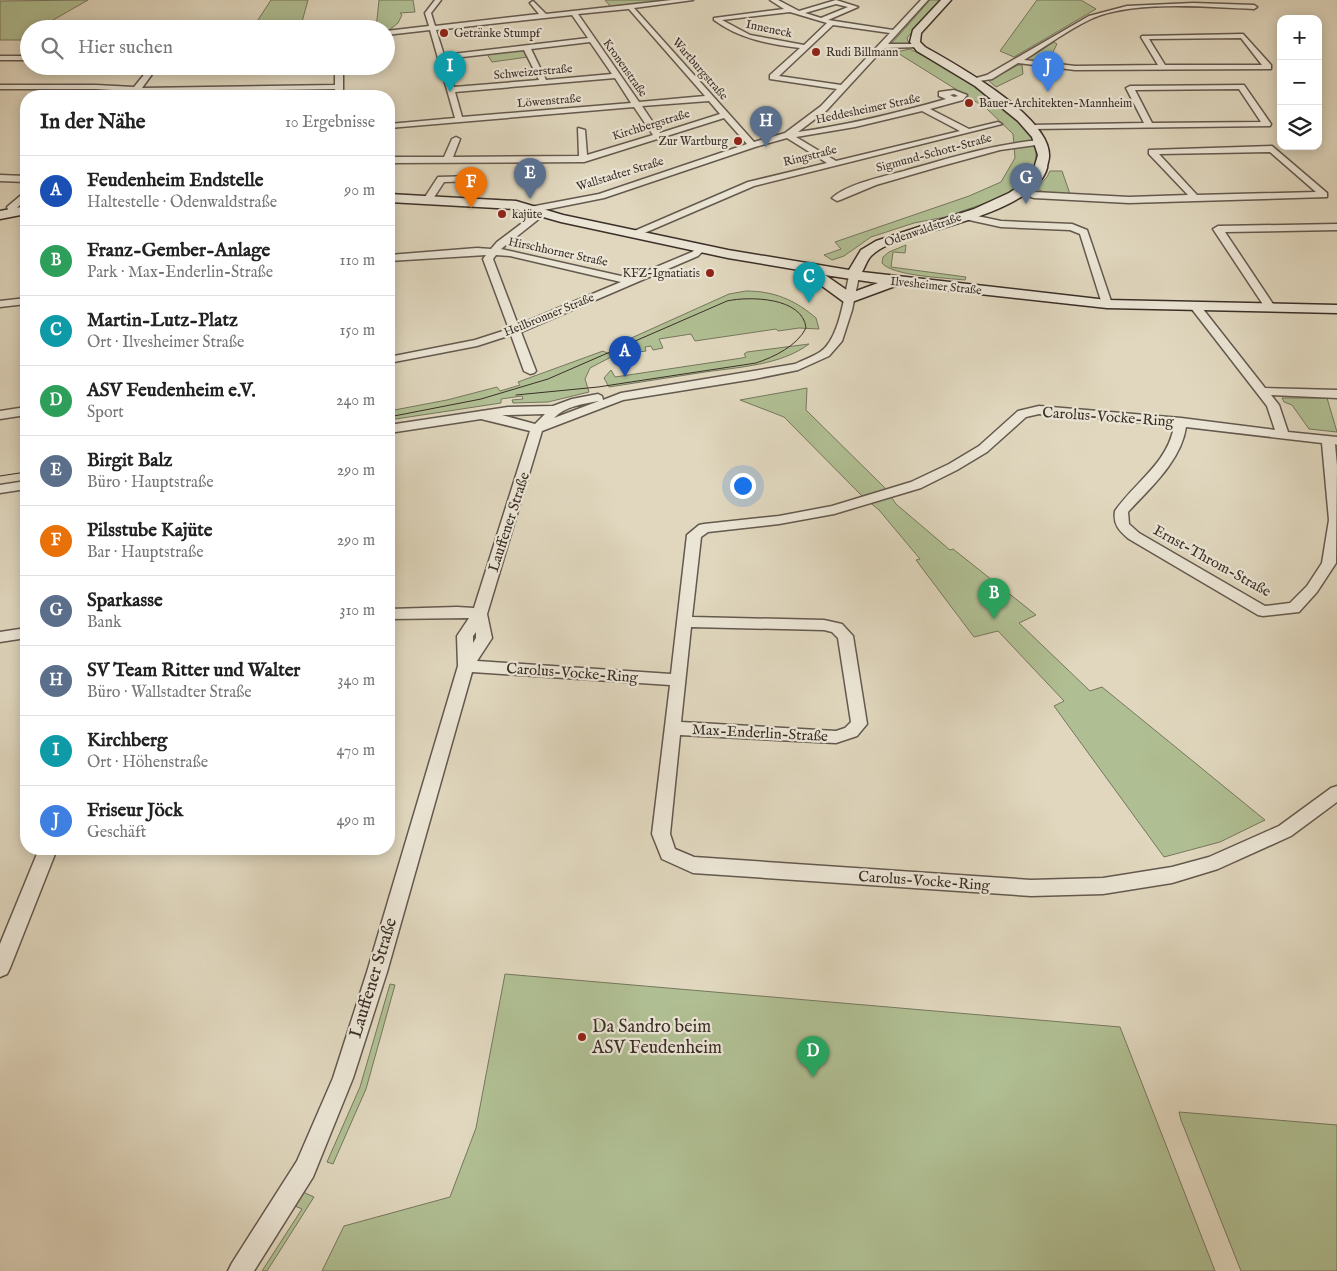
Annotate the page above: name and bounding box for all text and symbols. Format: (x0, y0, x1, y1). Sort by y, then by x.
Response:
map controls (1277, 15, 1322, 150)
button: + (1277, 15, 1322, 60)
street label: Inneneck (744, 17, 794, 41)
search box (20, 20, 395, 75)
place label: Getränke Stumpf (454, 26, 543, 42)
marker: Getränke Stumpf (438, 27, 450, 39)
icon: search (38, 34, 66, 62)
street label: Wartburgstraße (669, 35, 731, 104)
text: Hier suchen (78, 36, 173, 60)
street label: Kronenstraße (600, 36, 651, 100)
place label: Rudi Billmann (826, 45, 899, 60)
marker: Rudi Billmann (810, 46, 822, 58)
pin: I (434, 51, 466, 92)
pin: J (1032, 51, 1064, 92)
button: − (1277, 60, 1322, 105)
street label: Schweizerstraße (493, 61, 574, 83)
street label: Heddesheimer Straße (814, 90, 922, 127)
street label: Löwenstraße (516, 91, 582, 111)
place label: Bauer-Architekten-Mannheim (979, 96, 1132, 111)
marker: Bauer-Architekten-Mannheim (963, 97, 975, 109)
button: layers (1277, 105, 1322, 150)
street label: Kirchbergstraße (610, 106, 692, 144)
pin: H (750, 106, 782, 147)
text: In der Nähe (40, 109, 146, 136)
text: 10 Ergebnisse (285, 113, 375, 133)
street label: Sigmund-Schott-Straße (875, 130, 994, 176)
place label: Zur Wartburg (658, 134, 728, 149)
marker: Zur Wartburg (732, 135, 744, 147)
street label: Ringstraße (782, 142, 839, 170)
street label: Wallstadter Straße (574, 153, 666, 194)
pin: E (514, 158, 546, 199)
pin: G (1010, 163, 1042, 204)
pin: F (455, 167, 487, 208)
text: Feudenheim Endstelle (87, 169, 264, 193)
text: A (51, 181, 61, 201)
text: 90 m (344, 181, 375, 201)
text: Haltestelle · Odenwaldstraße (87, 193, 277, 213)
place label: kajüte (512, 207, 543, 222)
marker: kajüte (496, 208, 508, 220)
street label: Odenwaldstraße (883, 210, 964, 250)
street label: Hirschhorner Straße (507, 234, 610, 270)
text: Franz-Gember-Anlage (87, 239, 270, 263)
text: B (51, 251, 61, 271)
text: 110 m (339, 251, 375, 271)
pin: C (793, 262, 825, 303)
text: Park · Max-Enderlin-Straße (87, 263, 273, 283)
place label: KFZ-Ignatiatis (622, 266, 700, 281)
marker: KFZ-Ignatiatis (704, 267, 716, 279)
street label: Ilvesheimer Straße (890, 274, 983, 298)
street label: Heilbronner Straße (502, 290, 597, 340)
text: Martin-Lutz-Platz (87, 309, 238, 333)
text: C (50, 321, 62, 341)
text: 150 m (340, 321, 375, 341)
text: Ort · Ilvesheimer Straße (87, 333, 244, 353)
pin: A (609, 336, 641, 377)
text: ASV Feudenheim e.V. (87, 379, 256, 403)
text: D (50, 391, 62, 411)
text: 240 m (336, 391, 375, 411)
text: Sport (87, 403, 124, 423)
street label: Carolus-Vocke-Ring (1042, 403, 1175, 431)
text: Birgit Balz (87, 449, 172, 473)
text: E (50, 461, 62, 481)
text: 290 m (337, 461, 375, 481)
street label: Lauffener Straße (484, 470, 534, 574)
text: Büro · Hauptstraße (87, 473, 214, 493)
your location (730, 473, 756, 499)
text: Pilsstube Kajüte (87, 519, 213, 543)
street label: Ernst-Throm-Straße (1150, 521, 1274, 601)
text: F (51, 531, 61, 551)
text: 290 m (337, 531, 375, 551)
text: Bar · Hauptstraße (87, 543, 204, 563)
pin: B (978, 578, 1010, 619)
text: Sparkasse (87, 589, 163, 613)
text: G (50, 601, 62, 621)
text: 310 m (339, 601, 375, 621)
text: Bank (87, 613, 122, 633)
text: SV Team Ritter und Walter (87, 659, 300, 683)
street label: Carolus-Vocke-Ring (506, 659, 639, 687)
text: H (49, 671, 63, 691)
text: 340 m (337, 671, 375, 691)
text: Büro · Wallstadter Straße (87, 683, 252, 703)
street label: Max-Enderlin-Straße (692, 720, 829, 746)
text: Kirchberg (87, 729, 167, 753)
text: I (53, 741, 59, 761)
text: 470 m (336, 741, 375, 761)
text: Ort · Höhenstraße (87, 753, 208, 773)
text: Friseur Jöck (87, 799, 183, 823)
text: J (53, 811, 59, 831)
text: 490 m (336, 811, 375, 831)
text: Geschäft (87, 823, 146, 843)
street label: Carolus-Vocke-Ring (858, 867, 991, 895)
street label: Lauffener Straße (345, 915, 403, 1041)
place label: Da Sandro beim ASV Feudenheim (591, 1016, 722, 1060)
marker: Da Sandro beim ASV Feudenheim (576, 1031, 588, 1043)
pin: D (797, 1036, 829, 1077)

